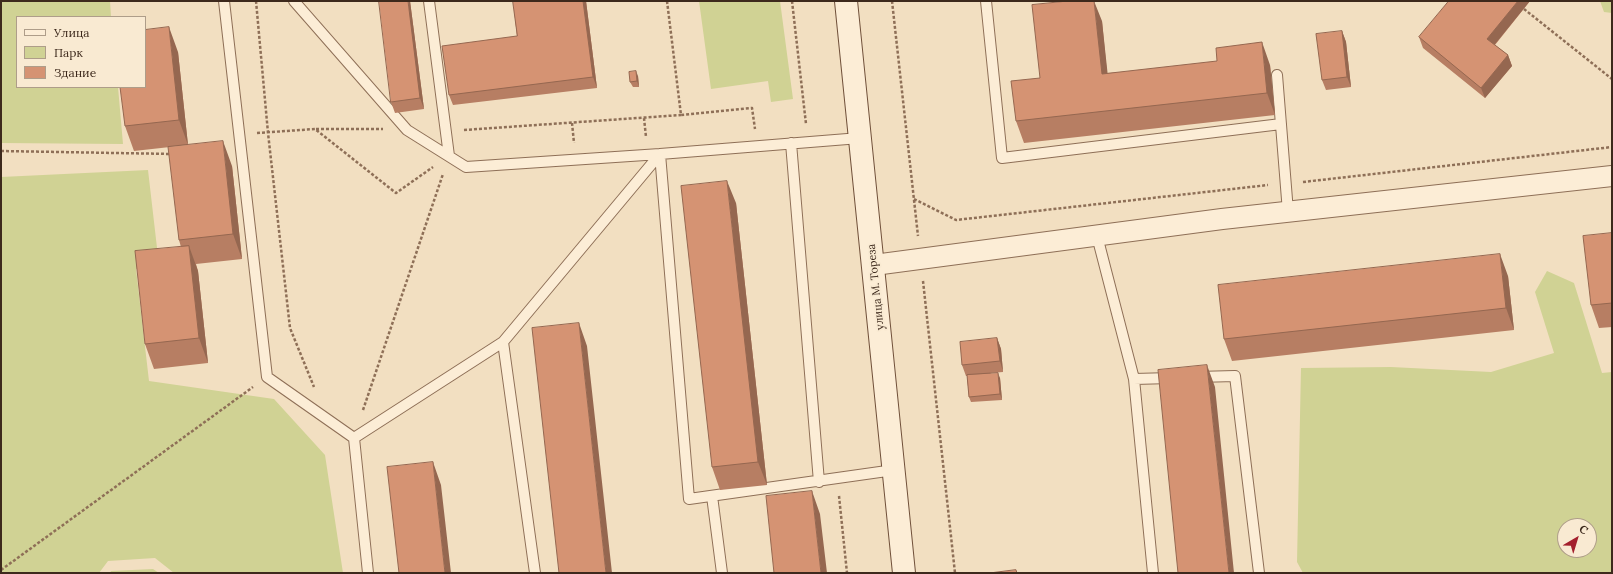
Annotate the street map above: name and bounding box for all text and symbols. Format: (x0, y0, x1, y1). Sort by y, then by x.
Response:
legend (16, 16, 146, 88)
text: Улица (54, 25, 90, 40)
text: Парк (54, 45, 83, 60)
text: Здание (54, 65, 96, 80)
street label: улица М. Тореза (865, 243, 887, 331)
north arrow (1557, 518, 1597, 558)
text: С (1576, 521, 1591, 537)

